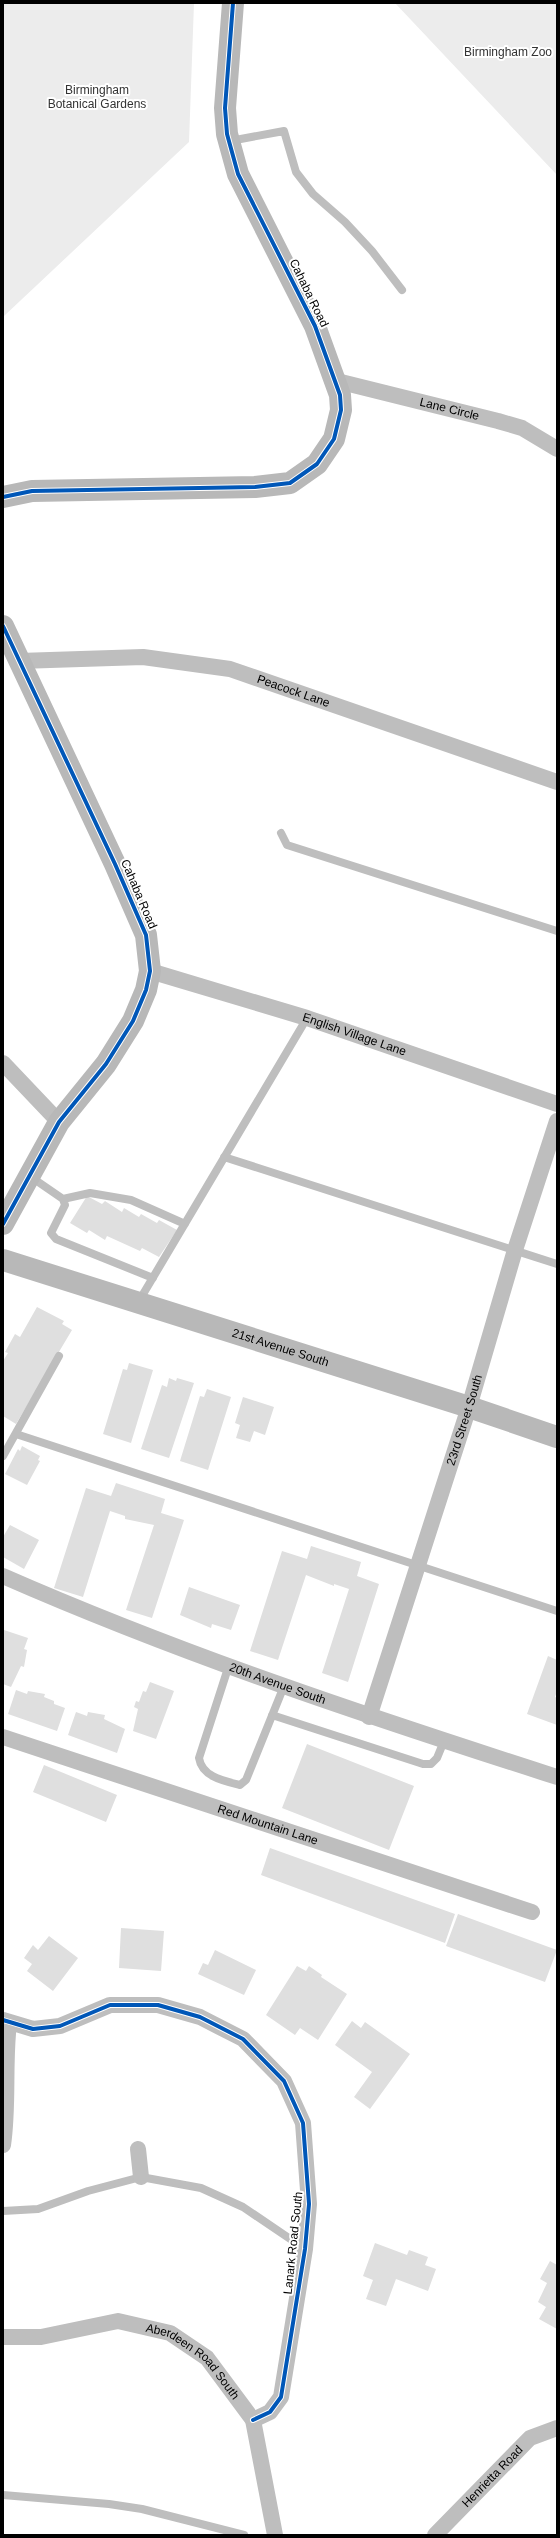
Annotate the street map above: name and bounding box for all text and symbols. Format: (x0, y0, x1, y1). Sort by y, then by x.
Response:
park label: Birmingham Zoo (464, 45, 552, 59)
park label: Birmingham Botanical Gardens (48, 83, 146, 111)
street label: Cahaba Road (286, 257, 332, 329)
street label: Lane Circle (418, 395, 481, 423)
street label: Peacock Lane (255, 672, 332, 710)
street label: Cahaba Road (118, 857, 160, 931)
street label: English Village Lane (301, 1010, 408, 1059)
street label: 21st Avenue South (230, 1326, 331, 1369)
street label: 23rd Street South (444, 1373, 485, 1467)
street label: 20th Avenue South (227, 1660, 328, 1707)
street label: Red Mountain Lane (216, 1802, 320, 1848)
street label: Lanark Road South (281, 2191, 305, 2295)
street label: Aberdeen Road South (145, 2321, 242, 2402)
street label: Henrietta Road (459, 2443, 526, 2510)

